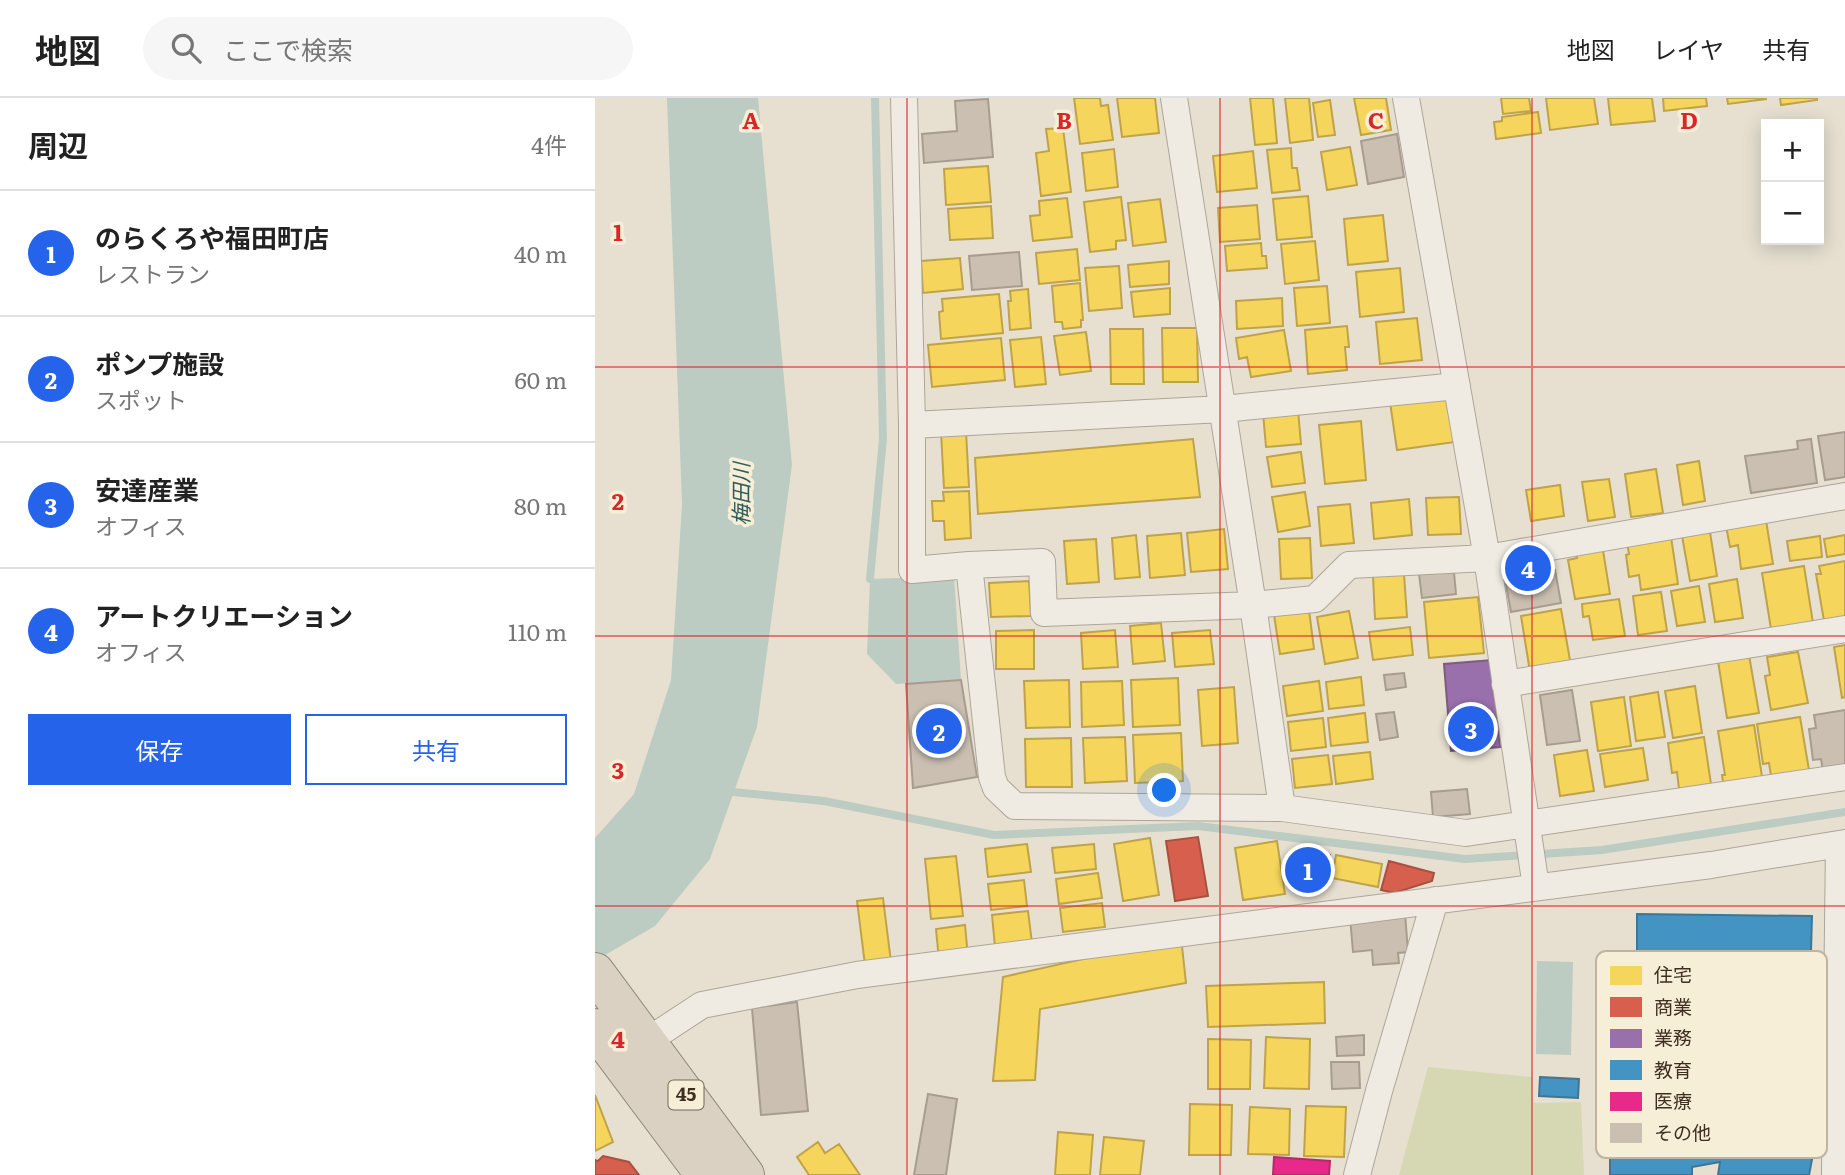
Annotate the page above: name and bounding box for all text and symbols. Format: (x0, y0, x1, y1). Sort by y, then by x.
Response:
search box (143, 17, 633, 80)
text: 地図 (35, 24, 101, 73)
icon: search (167, 29, 205, 67)
text: ここで検索 (223, 29, 353, 68)
text: 地図 (1567, 31, 1615, 66)
text: レイヤ (1653, 31, 1724, 66)
text: 共有 (1762, 31, 1810, 66)
text: A (742, 102, 760, 136)
text: B (1056, 102, 1072, 136)
text: C (1368, 102, 1384, 136)
text: D (1680, 102, 1698, 136)
map controls (1761, 119, 1824, 245)
button: + (1761, 119, 1824, 182)
text: 周辺 (28, 122, 88, 166)
text: 4件 (531, 127, 567, 161)
button: − (1761, 182, 1824, 245)
text: 1 (613, 214, 623, 248)
text: のらくろや福田町店 (95, 217, 329, 256)
text: 1 (46, 236, 56, 270)
text: 40 m (514, 236, 567, 270)
text: レストラン (95, 256, 210, 290)
text: ポンプ施設 (95, 343, 224, 382)
text: 2 (45, 362, 57, 396)
text: 60 m (514, 362, 567, 396)
text: スポット (95, 382, 187, 416)
water label: 梅田川 (724, 461, 755, 526)
text: 安達産業 (95, 469, 199, 508)
text: 2 (612, 483, 624, 517)
text: 3 (45, 488, 57, 522)
text: 80 m (514, 488, 567, 522)
text: オフィス (95, 508, 187, 542)
pin: 4 (1505, 542, 1551, 594)
text: アートクリエーション (95, 595, 353, 634)
text: 4 (44, 614, 58, 648)
text: 110 m (508, 614, 567, 648)
text: オフィス (95, 634, 187, 668)
pin: 3 (1448, 703, 1494, 755)
pin: 2 (916, 705, 962, 757)
button: 保存 (28, 714, 291, 785)
button: 共有 (305, 714, 567, 785)
text: 3 (612, 752, 624, 786)
your location (1147, 773, 1181, 807)
pin: 1 (1285, 844, 1331, 896)
legend (1596, 951, 1827, 1158)
text: 住宅 (1654, 960, 1692, 988)
text: 商業 (1654, 992, 1692, 1020)
text: 4 (611, 1021, 625, 1055)
text: 業務 (1654, 1023, 1692, 1051)
text: 教育 (1654, 1055, 1692, 1083)
road number: 45 (669, 1080, 703, 1110)
text: 医療 (1654, 1086, 1692, 1114)
text: その他 (1654, 1118, 1711, 1146)

